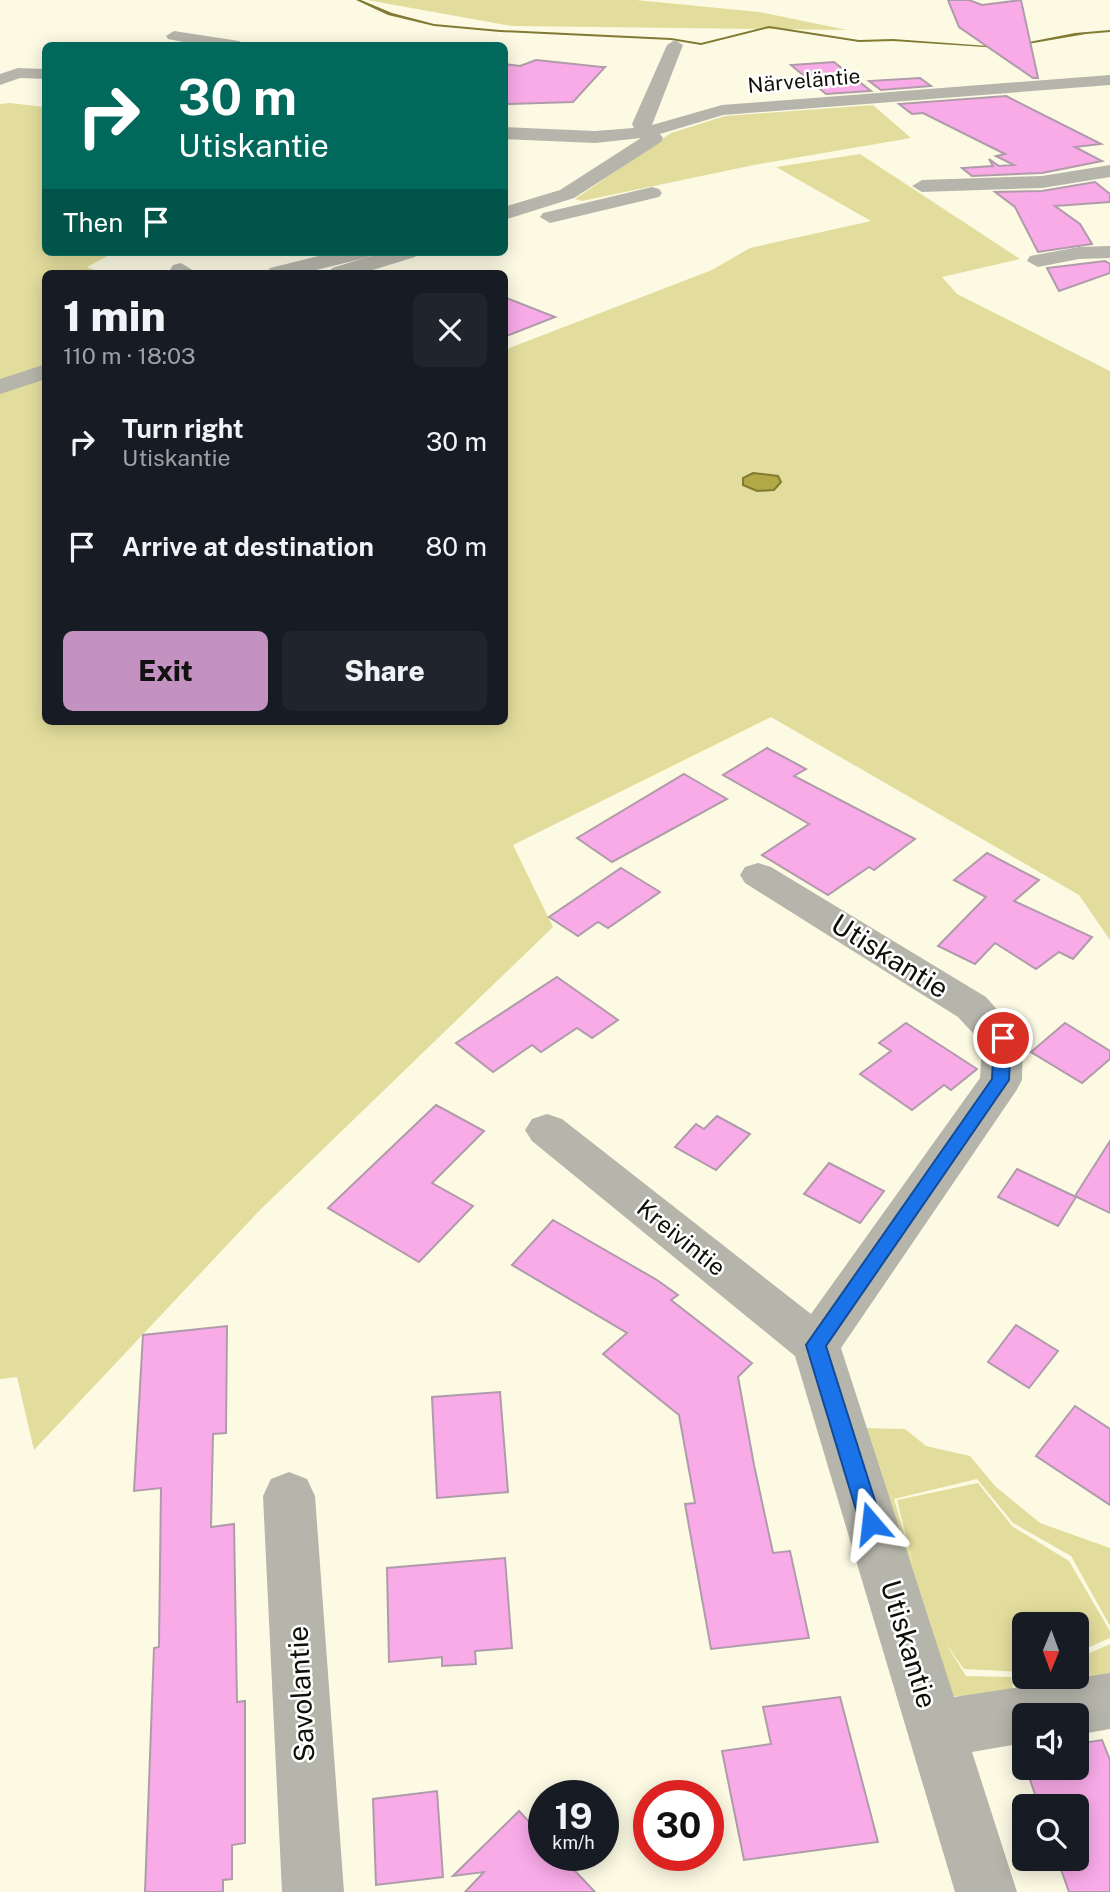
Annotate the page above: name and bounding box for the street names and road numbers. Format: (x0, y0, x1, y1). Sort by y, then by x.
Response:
street label: Närveläntie (747, 63, 861, 98)
street label: Utiskantie (826, 907, 955, 1005)
street label: Kreivintie (632, 1193, 731, 1281)
street label: Utiskantie (874, 1576, 945, 1712)
street label: Savolantie (280, 1625, 321, 1763)

